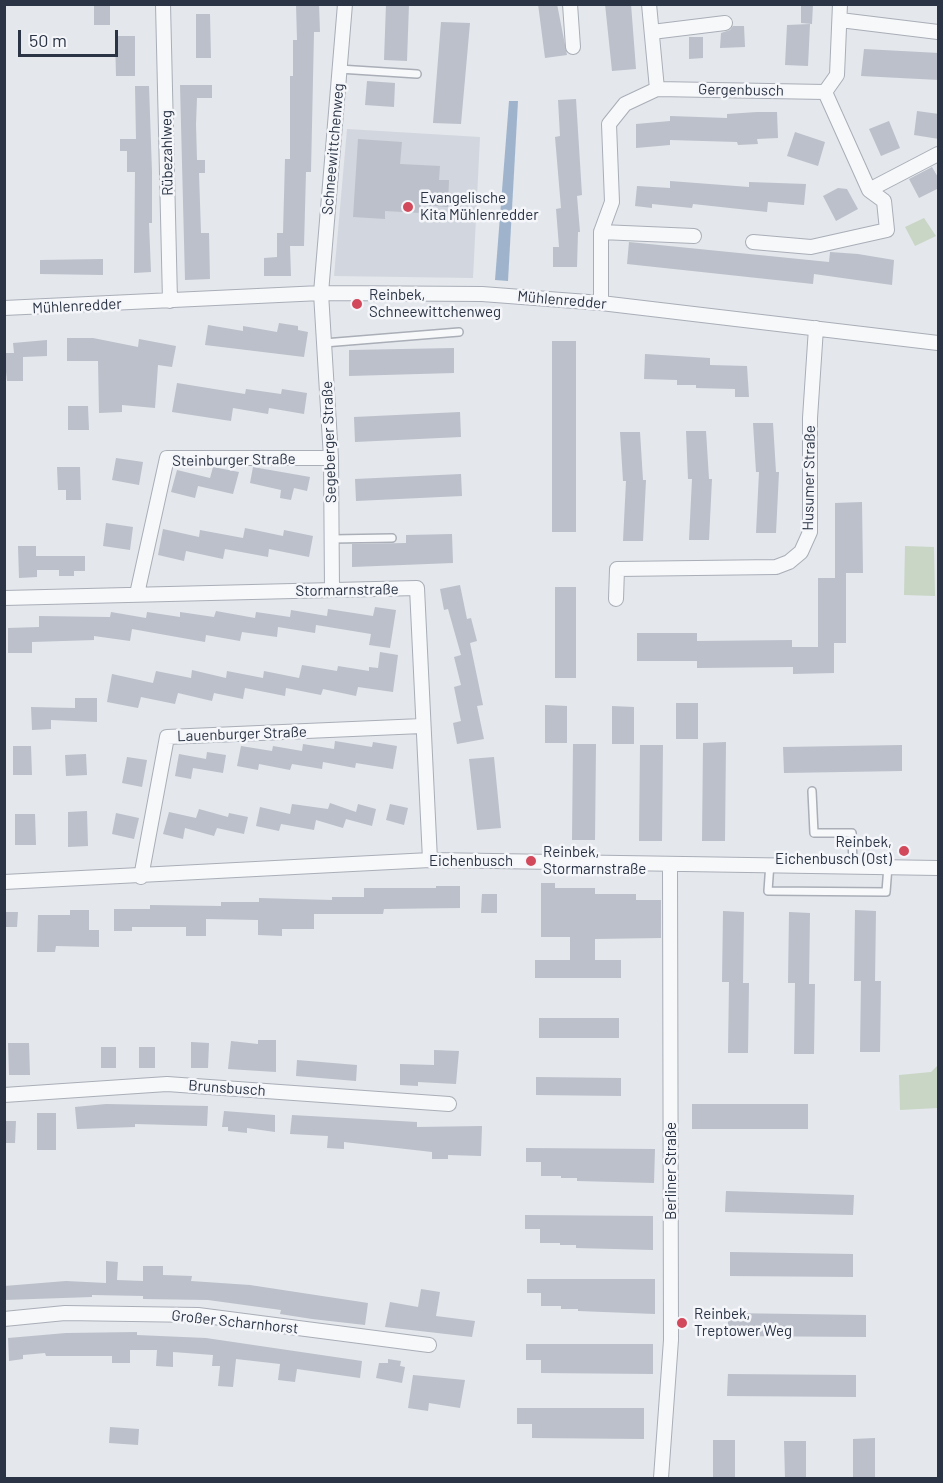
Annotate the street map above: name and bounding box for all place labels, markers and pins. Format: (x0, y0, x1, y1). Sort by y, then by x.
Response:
place label: Evangelische Kita Mühlenredder (420, 189, 539, 224)
marker: Evangelische Kita Mühlenredder (401, 200, 415, 214)
place label: Reinbek, Schneewittchenweg (369, 286, 501, 321)
marker: Reinbek, Schneewittchenweg (350, 297, 364, 311)
place label: Reinbek, Eichenbusch (Ost) (775, 833, 892, 868)
place label: Reinbek, Stormarnstraße (543, 843, 646, 878)
marker: Reinbek, Eichenbusch (Ost) (897, 844, 911, 858)
marker: Reinbek, Stormarnstraße (524, 854, 538, 868)
place label: Reinbek, Treptower Weg (694, 1305, 792, 1340)
marker: Reinbek, Treptower Weg (675, 1316, 689, 1330)

